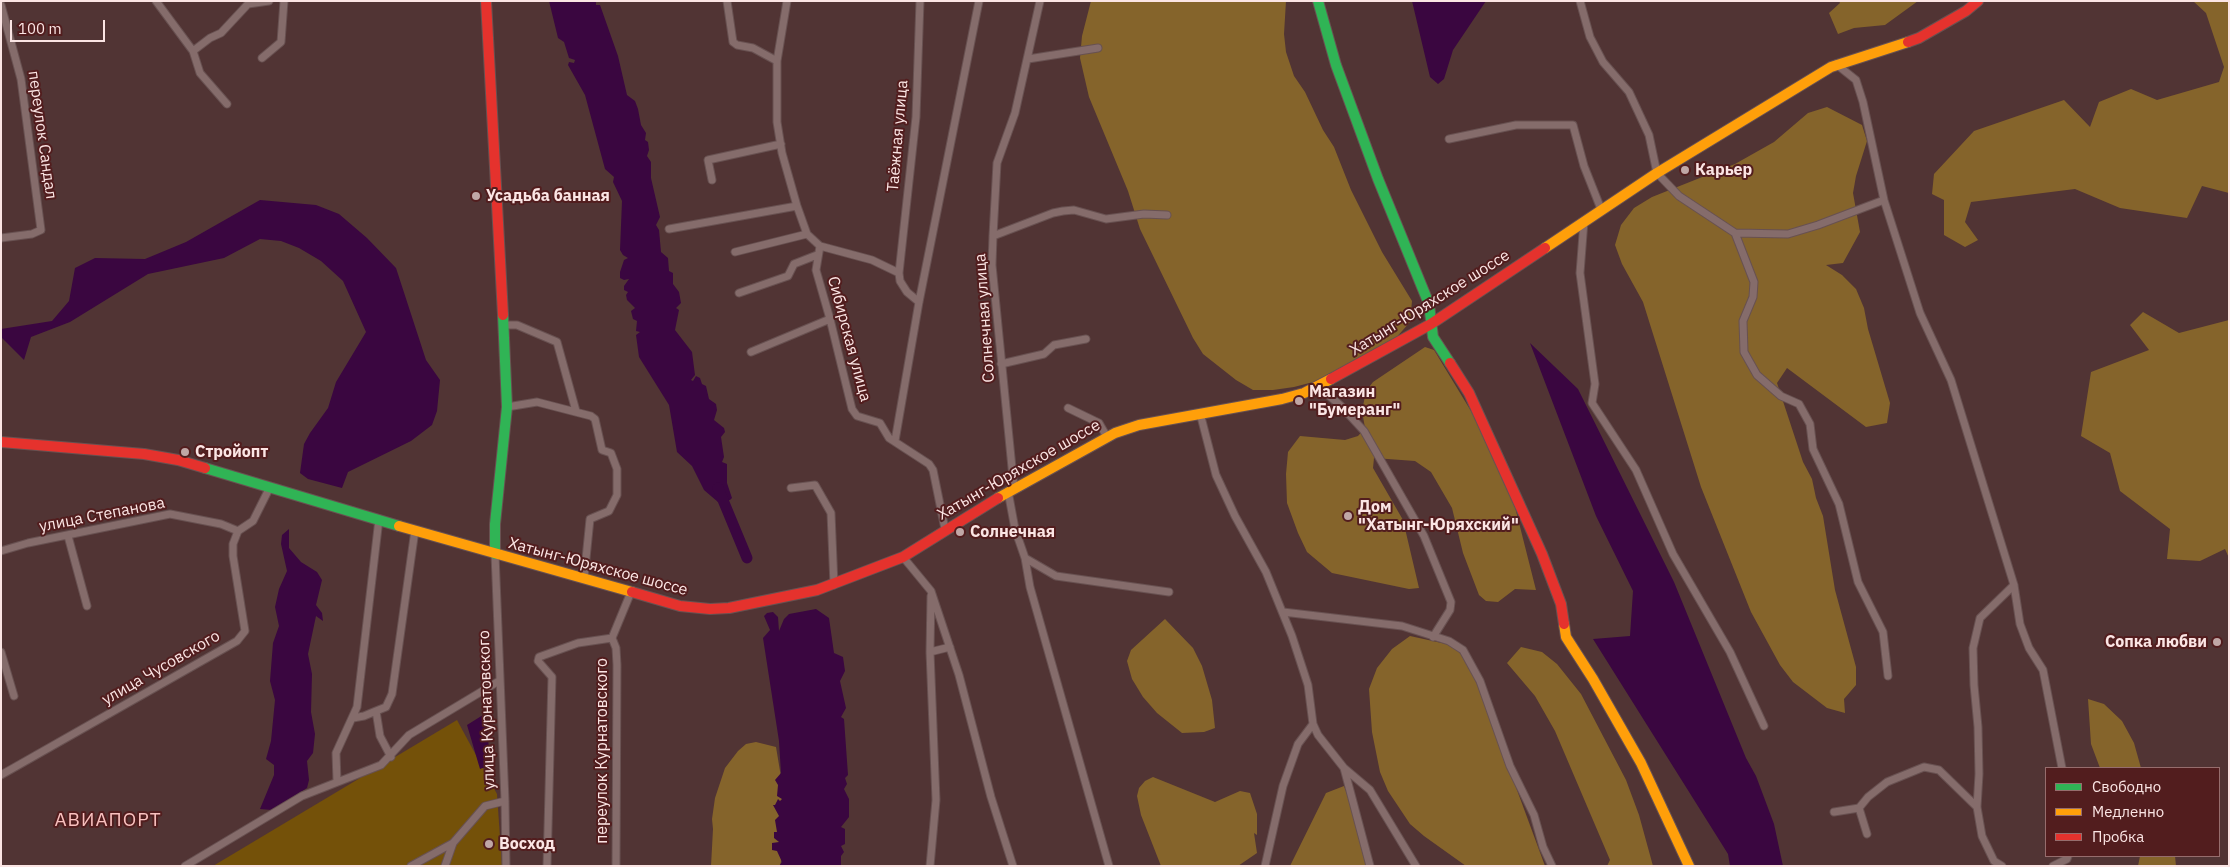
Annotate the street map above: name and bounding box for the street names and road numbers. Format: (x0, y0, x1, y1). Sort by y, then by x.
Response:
street label: переулок Сандал (23, 70, 61, 200)
street label: Таёжная улица (884, 79, 912, 193)
street label: Хатынг-Юряхское шоссе (1347, 246, 1513, 360)
street label: Солнечная улица (971, 253, 999, 383)
street label: Сибирская улица (823, 274, 875, 404)
street label: Хатынг-Юряхское шоссе (934, 415, 1104, 525)
street label: улица Степанова (38, 493, 166, 537)
street label: Хатынг-Юряхское шоссе (506, 534, 690, 600)
street label: улица Чусовского (99, 626, 223, 710)
street label: улица Курнатовского (475, 630, 499, 790)
street label: переулок Курнатовского (592, 658, 612, 844)

